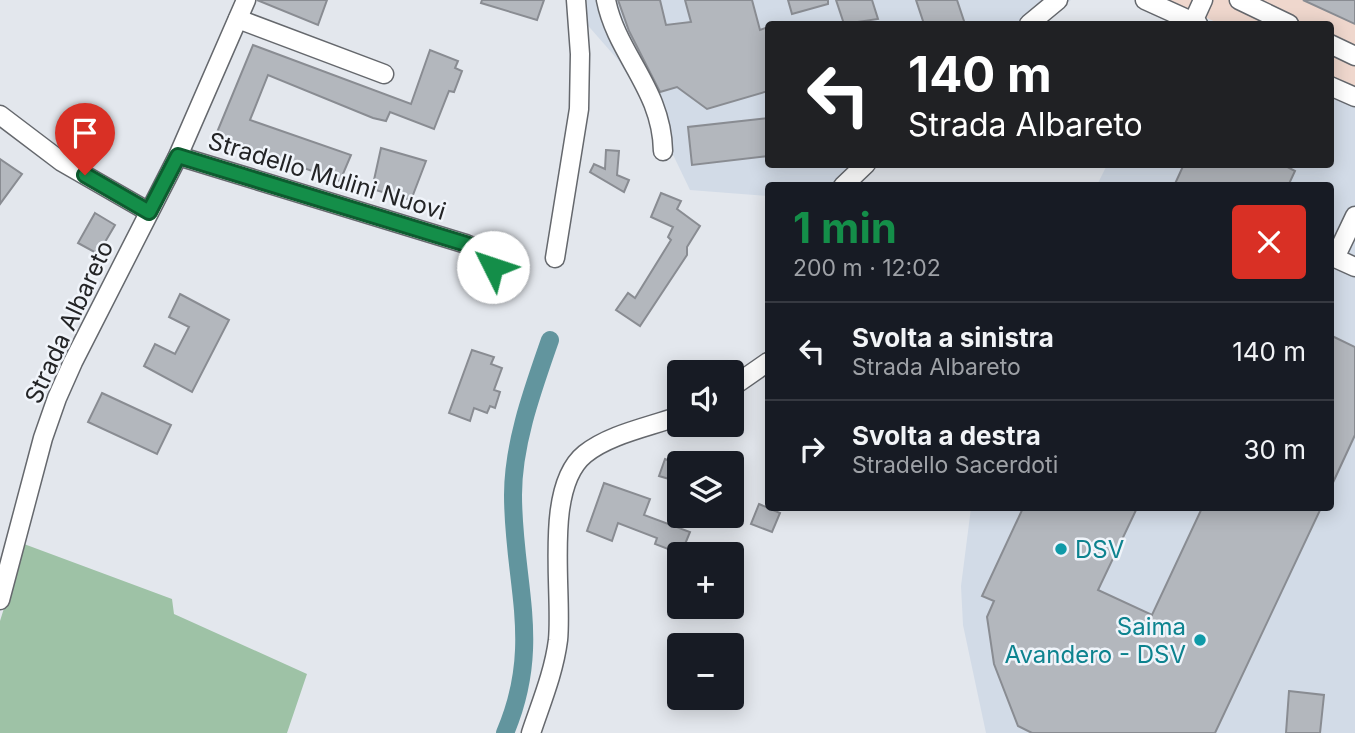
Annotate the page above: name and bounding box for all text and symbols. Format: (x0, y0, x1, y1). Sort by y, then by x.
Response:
text: 140 m (908, 45, 1052, 104)
icon: left (793, 49, 884, 140)
pin (55, 103, 115, 175)
text: Strada Albareto (908, 105, 1143, 144)
icon: arrive (66, 114, 104, 152)
street label: Stradello Mulini Nuovi (205, 126, 449, 226)
text: 1 min (793, 202, 897, 253)
button: close (1232, 205, 1306, 279)
position arrow (456, 230, 530, 304)
street label: Strada Albareto (19, 236, 119, 408)
text: 200 m · 12:02 (793, 254, 941, 282)
text: Svolta a sinistra (852, 322, 1054, 353)
icon: left (793, 332, 831, 370)
text: 140 m (1232, 336, 1306, 367)
text: Strada Albareto (852, 353, 1021, 381)
map controls (667, 360, 744, 710)
button: sound (667, 360, 744, 437)
text: Svolta a destra (852, 420, 1041, 451)
icon: right (793, 430, 831, 468)
text: 30 m (1243, 434, 1306, 465)
button: layers (667, 451, 744, 528)
text: Stradello Sacerdoti (852, 451, 1058, 479)
place label: DSV (1075, 535, 1124, 564)
marker: DSV (1053, 541, 1069, 557)
button: + (667, 542, 744, 619)
place label: Saima Avandero - DSV (1005, 612, 1186, 669)
marker: Saima Avandero - DSV (1192, 632, 1208, 648)
button: − (667, 633, 744, 710)

